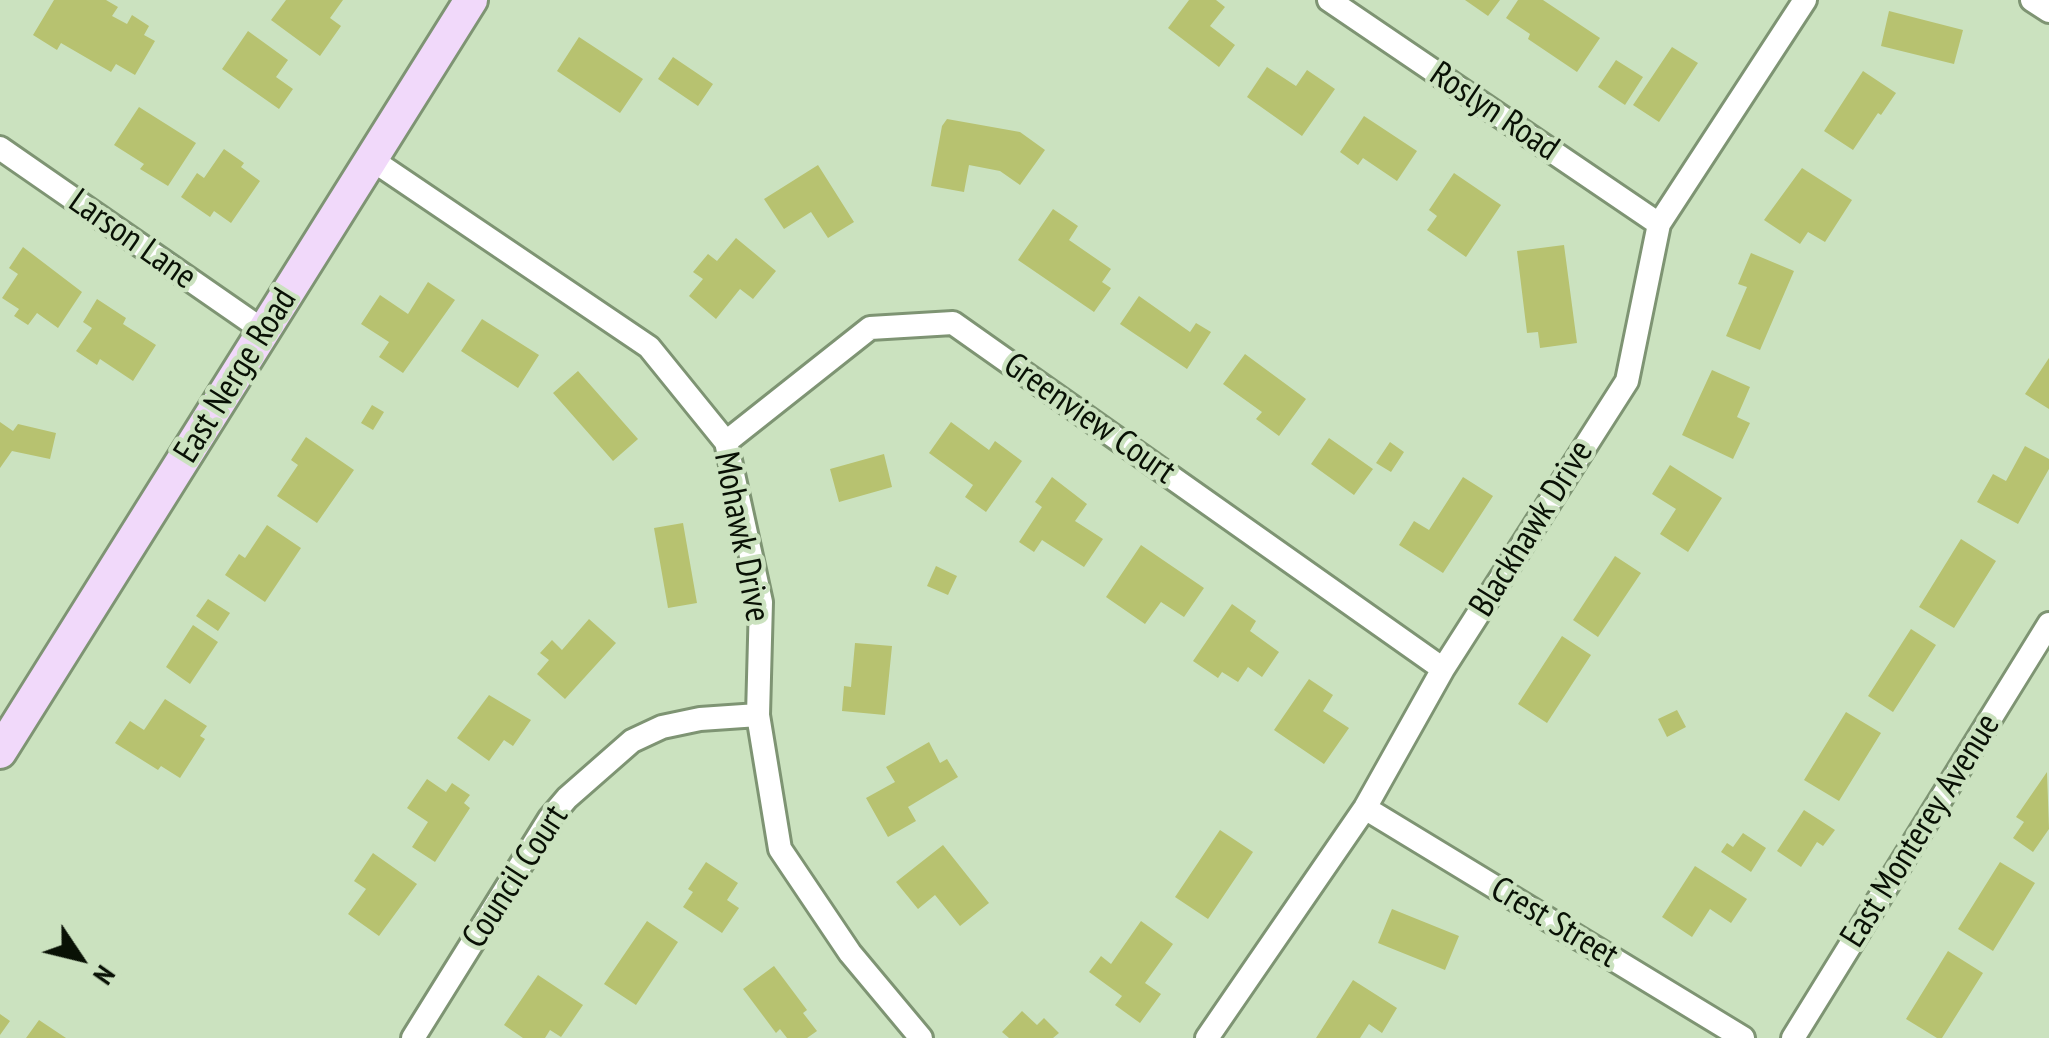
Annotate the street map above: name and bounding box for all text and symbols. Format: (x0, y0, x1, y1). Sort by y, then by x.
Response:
street label: Roslyn Road (1422, 54, 1566, 170)
street label: Larson Lane (60, 181, 204, 299)
street label: East Nerge Road (166, 281, 306, 471)
street label: Greenview Court (995, 345, 1183, 493)
street label: Blackhawk Drive (1461, 433, 1603, 625)
street label: Mohawk Drive (704, 449, 778, 625)
street label: East Monterey Avenue (1832, 707, 2010, 955)
street label: Council Court (454, 798, 578, 956)
street label: Crest Street (1483, 869, 1625, 977)
north arrow (30, 908, 130, 1008)
text: N (85, 959, 124, 992)

